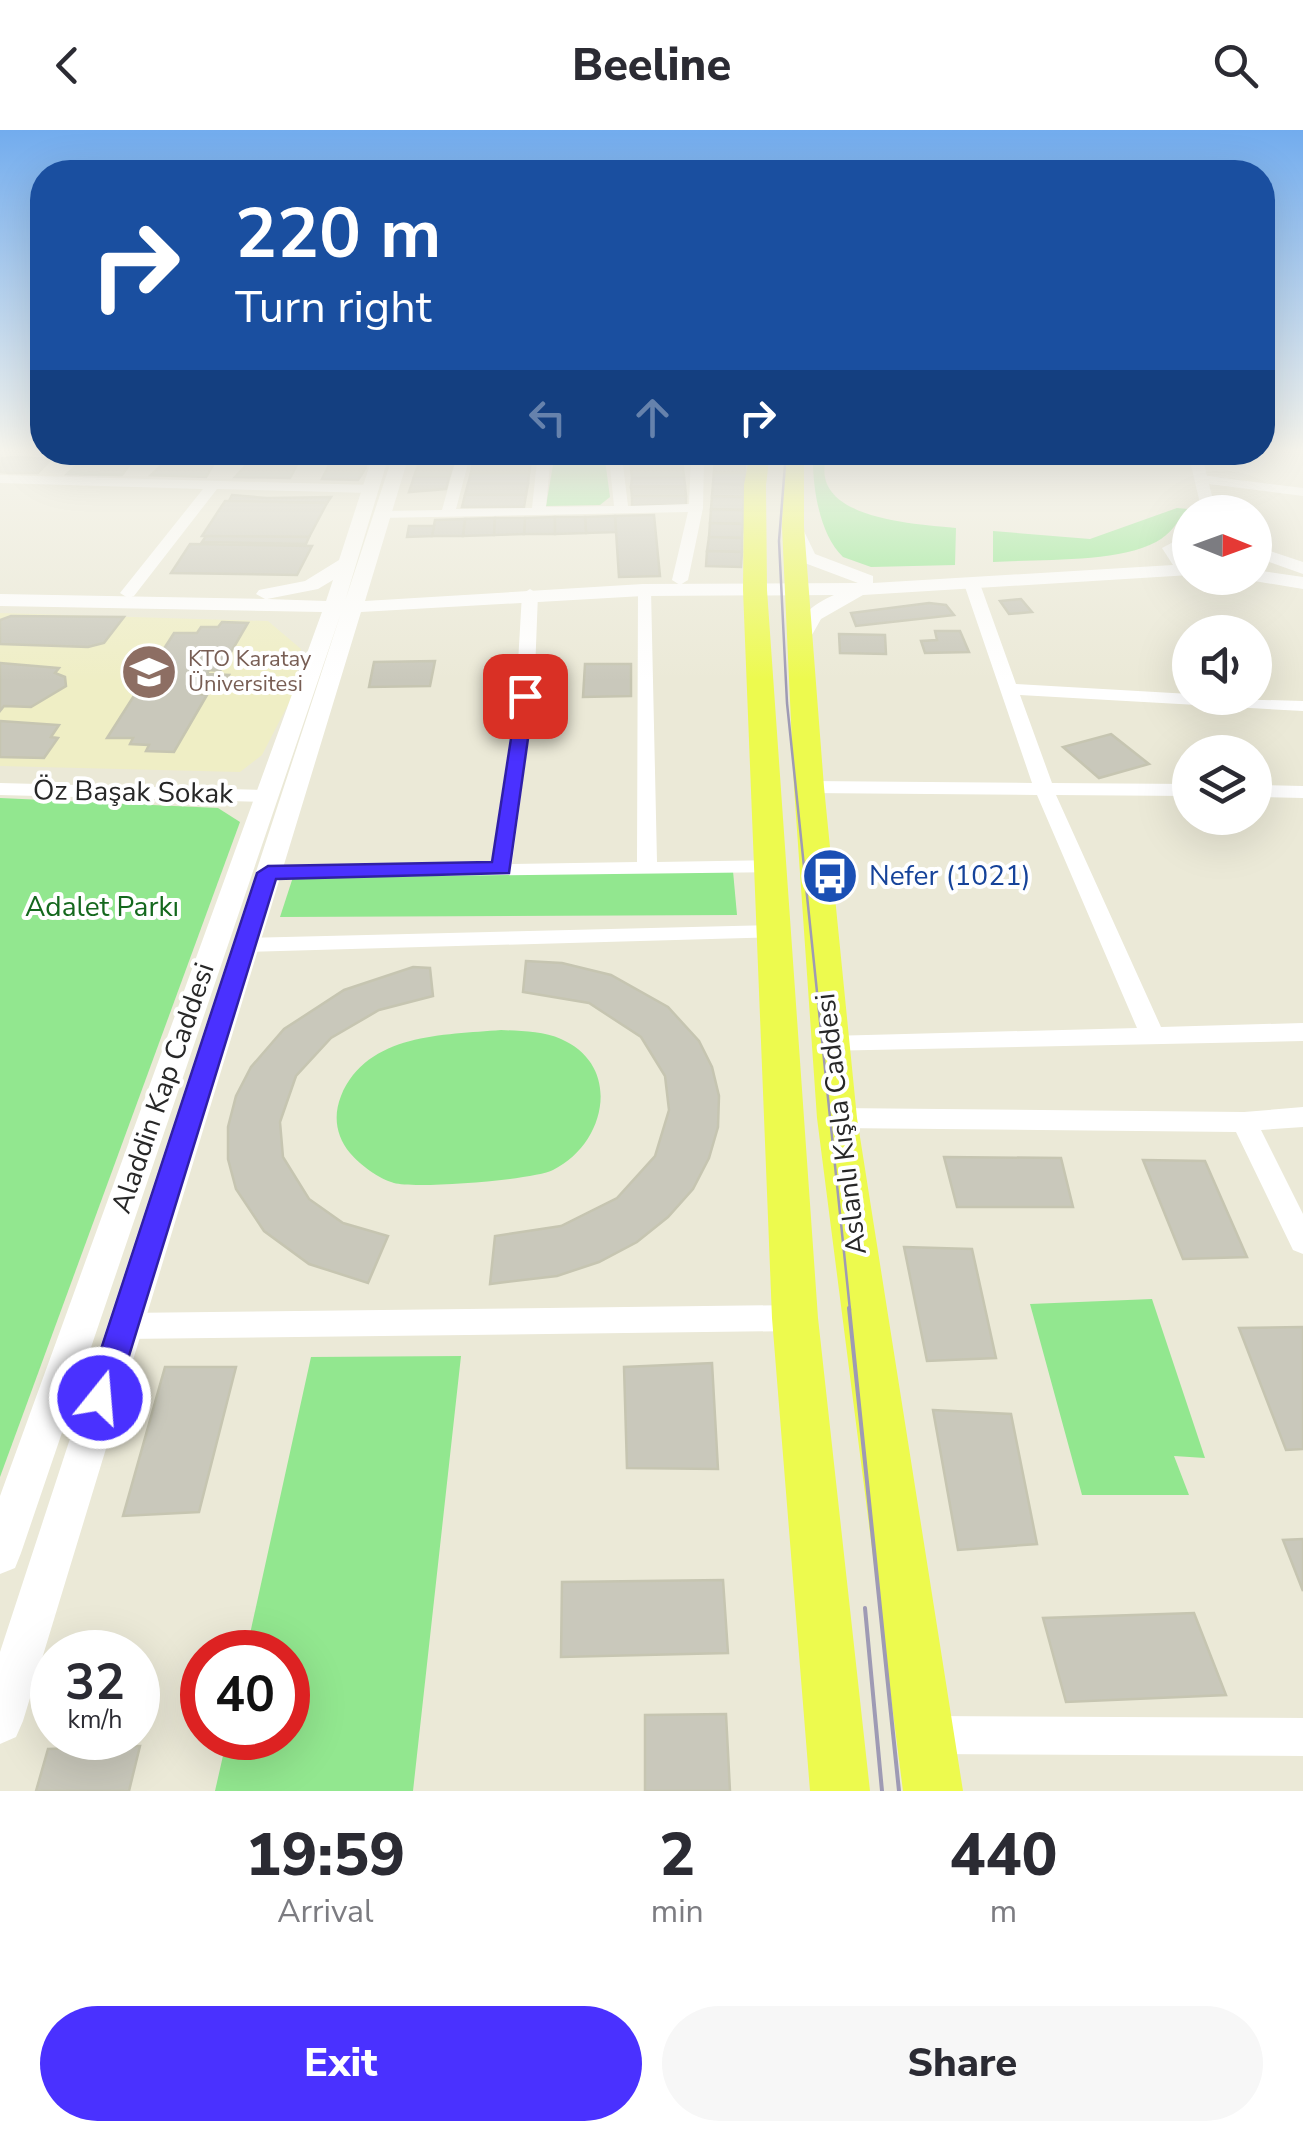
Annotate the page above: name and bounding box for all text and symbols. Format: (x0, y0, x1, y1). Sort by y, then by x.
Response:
text: Beeline (572, 35, 731, 96)
icon: back (40, 38, 95, 93)
icon: search (1208, 38, 1263, 93)
text: 220 m (235, 186, 441, 282)
icon: right (70, 200, 200, 330)
text: Turn right (235, 277, 432, 338)
icon: left (520, 390, 575, 445)
icon: ahead (625, 390, 680, 445)
icon: right (730, 390, 785, 445)
north arrow (1172, 495, 1272, 595)
map controls (1172, 495, 1272, 835)
button: sound (1172, 615, 1272, 715)
school or university icon: KTO Karatay Üniversitesi (119, 642, 179, 702)
place label: KTO Karatay Üniversitesi (188, 644, 312, 699)
pin (483, 654, 568, 739)
icon: arrive (498, 669, 553, 724)
button: layers (1172, 735, 1272, 835)
street label: Öz Başak Sokak (32, 771, 235, 813)
bus stop icon: Nefer (1021) (800, 846, 860, 906)
place label: Nefer (1021) (869, 857, 1031, 895)
park label: Adalet Parkı (25, 888, 179, 926)
street label: Aladdin Kap Caddesi (102, 958, 224, 1218)
street label: Aslanlı Kışla Caddesi (806, 991, 876, 1257)
position arrow (48, 1346, 152, 1450)
speed limit sign: 40 (180, 1630, 310, 1760)
text: 32 (65, 1648, 125, 1717)
text: km/h (67, 1703, 123, 1737)
text: 19:59 (246, 1814, 405, 1896)
text: 2 (659, 1814, 695, 1896)
text: 440 (949, 1814, 1057, 1896)
text: Arrival (277, 1890, 374, 1933)
text: min (651, 1890, 704, 1933)
text: m (990, 1890, 1017, 1933)
button: Exit (40, 2006, 642, 2121)
button: Share (662, 2006, 1263, 2121)

